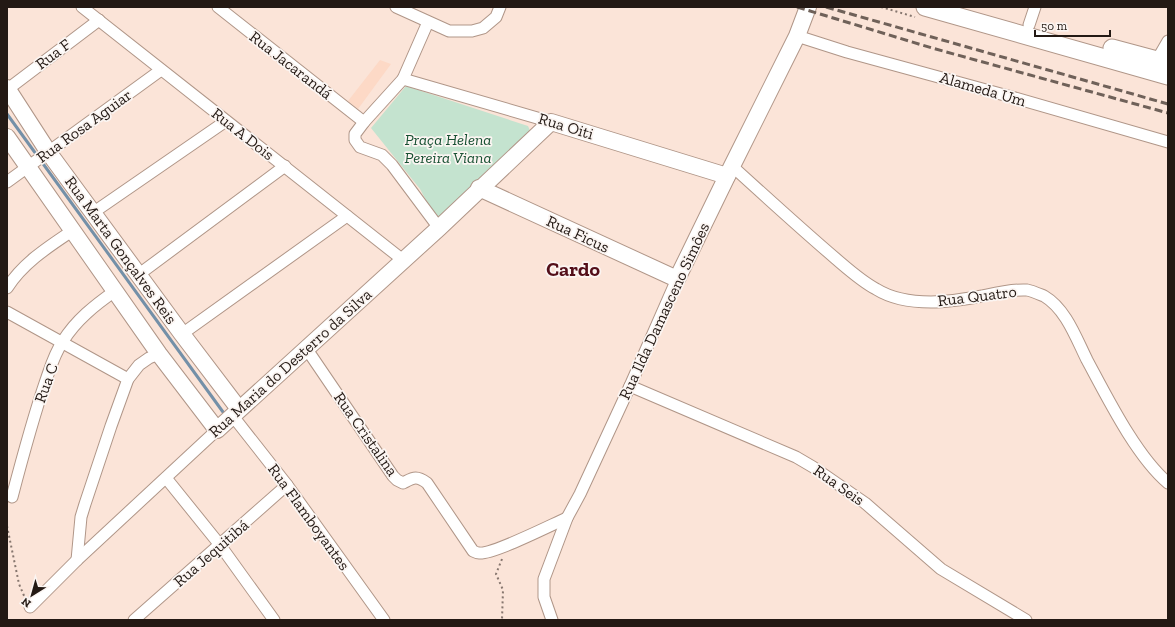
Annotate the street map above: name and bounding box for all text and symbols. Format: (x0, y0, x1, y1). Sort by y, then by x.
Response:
scale bar (1035, 12, 1110, 38)
text: 50 m (1041, 19, 1068, 33)
street label: Rua Jacarandá (246, 27, 336, 103)
street label: Rua F (32, 35, 74, 73)
street label: Alameda Um (938, 68, 1028, 110)
street label: Rua Rosa Aguiar (33, 85, 135, 167)
street label: Rua A Dois (208, 104, 278, 164)
street label: Rua Oiti (536, 109, 596, 144)
park label: Praça Helena Pereira Viana (404, 130, 492, 167)
street label: Rua Marta Gonçalves Reis (61, 172, 181, 328)
street label: Rua Ficus (544, 211, 612, 257)
street label: Rua Ilda Damasceno Simôes (615, 220, 713, 402)
district label: Cardo (546, 257, 600, 281)
street label: Rua Quatro (936, 282, 1018, 310)
street label: Rua Maria do Desterro da Silva (205, 285, 376, 441)
street label: Rua C (30, 361, 62, 405)
street label: Rua Cristalina (330, 388, 402, 480)
street label: Rua Flamboyantes (264, 460, 354, 574)
street label: Rua Seis (810, 461, 868, 509)
street label: Rua Jequitibá (170, 515, 253, 591)
north arrow (12, 575, 52, 615)
text: N (19, 594, 34, 610)

